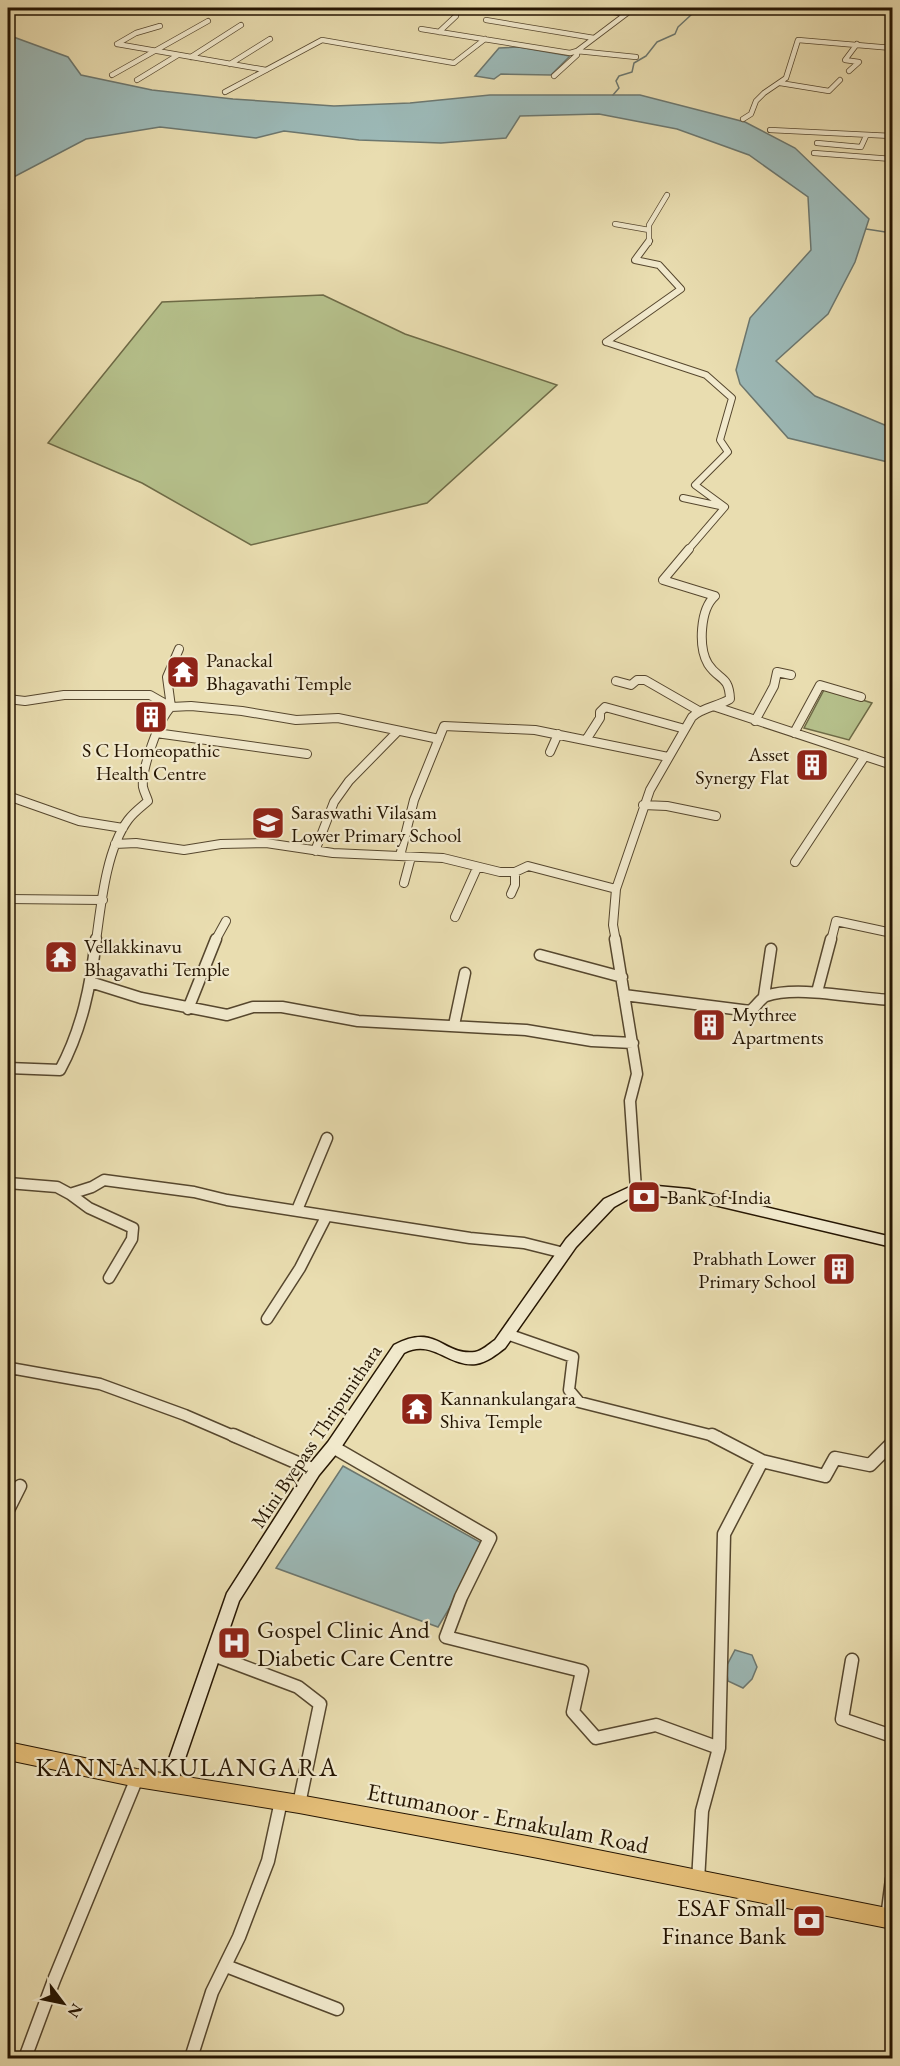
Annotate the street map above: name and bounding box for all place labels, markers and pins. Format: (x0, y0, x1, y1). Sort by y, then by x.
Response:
place label: Panackal Bhagavathi Temple (206, 647, 352, 696)
temple icon: Panackal Bhagavathi Temple (165, 654, 201, 690)
building icon: S C Homeopathic Health Centre (133, 699, 169, 735)
place label: S C Homeopathic Health Centre (82, 737, 220, 786)
place label: Asset Synergy Flat (695, 741, 790, 790)
building icon: Asset Synergy Flat (794, 747, 830, 783)
place label: Saraswathi Vilasam Lower Primary School (291, 799, 462, 848)
school or university icon: Saraswathi Vilasam Lower Primary School (250, 805, 286, 841)
place label: Vellakkinavu Bhagavathi Temple (84, 933, 230, 982)
temple icon: Vellakkinavu Bhagavathi Temple (43, 939, 79, 975)
place label: Mythree Apartments (731, 1001, 823, 1050)
building icon: Mythree Apartments (691, 1007, 727, 1043)
bank icon: Bank of India (626, 1179, 662, 1215)
place label: Bank of India (667, 1184, 771, 1210)
place label: Prabhath Lower Primary School (692, 1245, 816, 1294)
building icon: Prabhath Lower Primary School (821, 1251, 857, 1287)
place label: Kannankulangara Shiva Temple (440, 1385, 576, 1434)
temple icon: Kannankulangara Shiva Temple (399, 1391, 435, 1427)
place label: Gospel Clinic And Diabetic Care Centre (257, 1614, 453, 1673)
hospital icon: Gospel Clinic And Diabetic Care Centre (216, 1625, 252, 1661)
place label: ESAF Small Finance Bank (662, 1892, 787, 1951)
bank icon: ESAF Small Finance Bank (791, 1903, 827, 1939)

